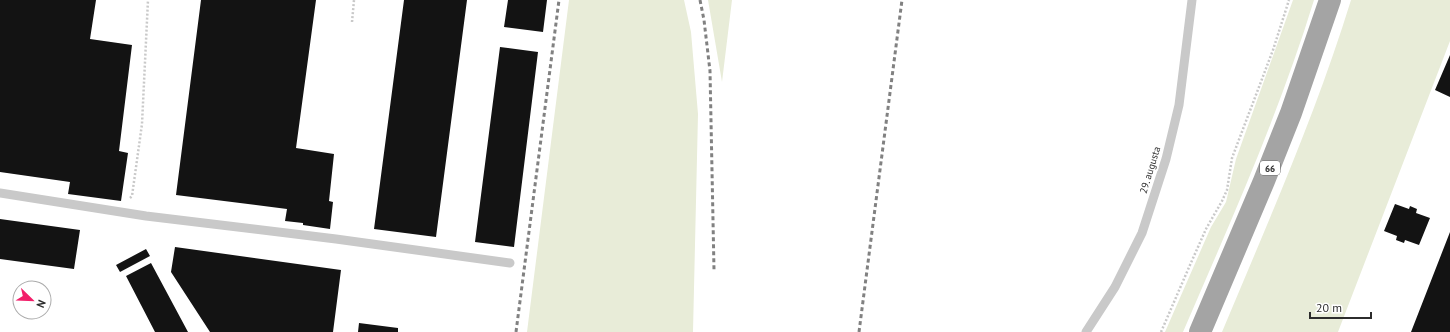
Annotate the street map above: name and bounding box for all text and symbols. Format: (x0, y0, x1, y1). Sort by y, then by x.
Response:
street label: 29. augusta (1137, 145, 1163, 195)
road number: 66 (1260, 161, 1280, 175)
north arrow (12, 280, 52, 320)
scale bar (1310, 294, 1371, 320)
text: N (33, 298, 49, 310)
text: 20 m (1316, 300, 1342, 315)

